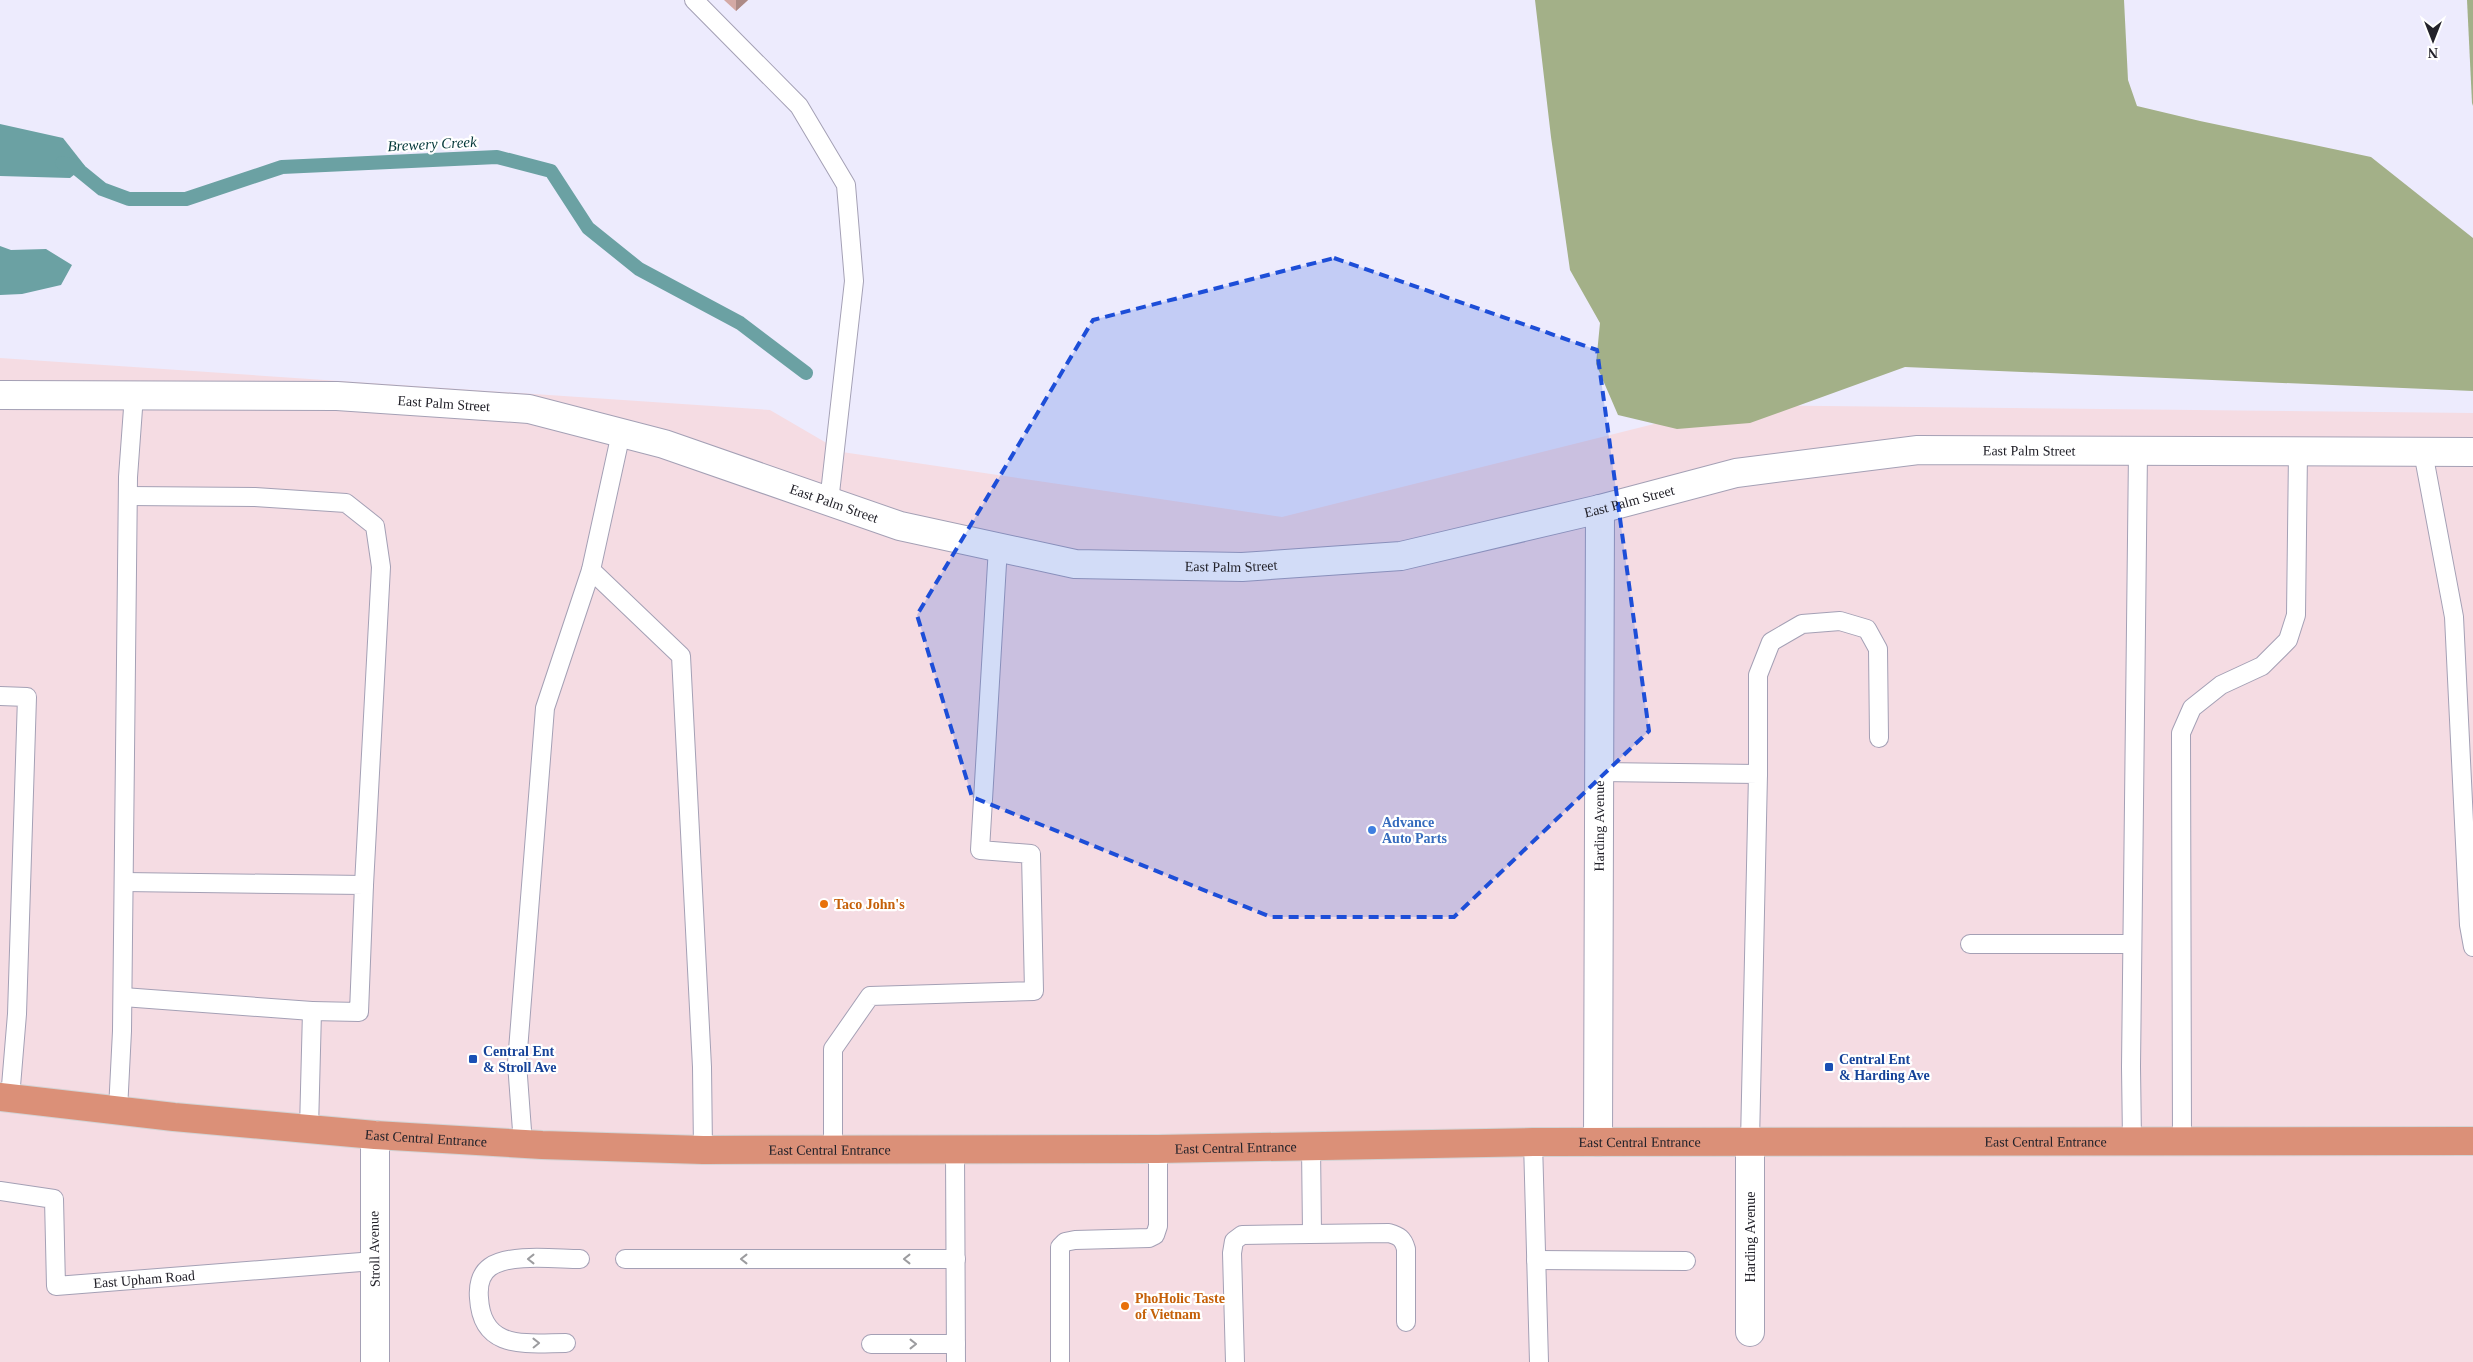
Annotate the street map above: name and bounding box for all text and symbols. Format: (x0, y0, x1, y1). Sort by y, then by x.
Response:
north arrow (2408, 15, 2458, 65)
text: N (2428, 45, 2438, 60)
water label: Brewery Creek (387, 134, 477, 154)
street label: East Palm Street (397, 393, 491, 414)
street label: East Palm Street (1983, 443, 2076, 459)
street label: East Palm Street (788, 481, 880, 526)
street label: East Palm Street (1583, 483, 1676, 520)
street label: East Palm Street (1185, 558, 1278, 575)
street label: Harding Avenue (1592, 780, 1607, 872)
place label: Advance Auto Parts (1382, 815, 1447, 846)
marker: Advance Auto Parts (1366, 824, 1378, 836)
place label: Taco John's (834, 897, 905, 912)
marker: Taco John's (818, 898, 830, 910)
place label: Central Ent & Stroll Ave (483, 1044, 556, 1075)
place label: Central Ent & Harding Ave (1839, 1052, 1930, 1083)
marker: Central Ent & Stroll Ave (467, 1053, 479, 1065)
marker: Central Ent & Harding Ave (1823, 1061, 1835, 1073)
street label: East Central Entrance (364, 1127, 487, 1150)
street label: East Central Entrance (1985, 1134, 2107, 1150)
street label: East Central Entrance (1579, 1135, 1701, 1150)
street label: East Central Entrance (1174, 1139, 1297, 1157)
street label: East Central Entrance (769, 1143, 891, 1158)
street label: Harding Avenue (1743, 1191, 1758, 1283)
street label: Stroll Avenue (366, 1211, 383, 1287)
one-way arrow (527, 1254, 534, 1264)
one-way arrow (740, 1254, 748, 1264)
one-way arrow (903, 1254, 910, 1264)
street label: East Upham Road (93, 1268, 196, 1291)
place label: PhoHolic Taste of Vietnam (1135, 1291, 1225, 1322)
marker: PhoHolic Taste of Vietnam (1119, 1300, 1131, 1312)
one-way arrow (532, 1338, 540, 1348)
one-way arrow (910, 1339, 918, 1349)

